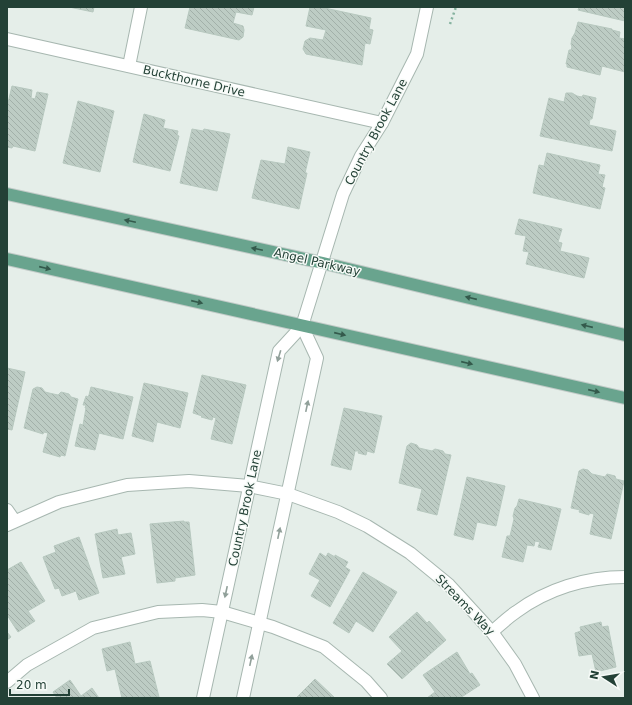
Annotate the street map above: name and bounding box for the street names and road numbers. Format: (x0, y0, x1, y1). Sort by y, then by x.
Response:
street label: Buckthorne Drive (141, 62, 247, 100)
street label: Country Brook Lane (342, 76, 410, 188)
street label: Angel Parkway (272, 245, 362, 279)
street label: Country Brook Lane (226, 448, 264, 568)
street label: Streams Way (433, 572, 497, 638)

